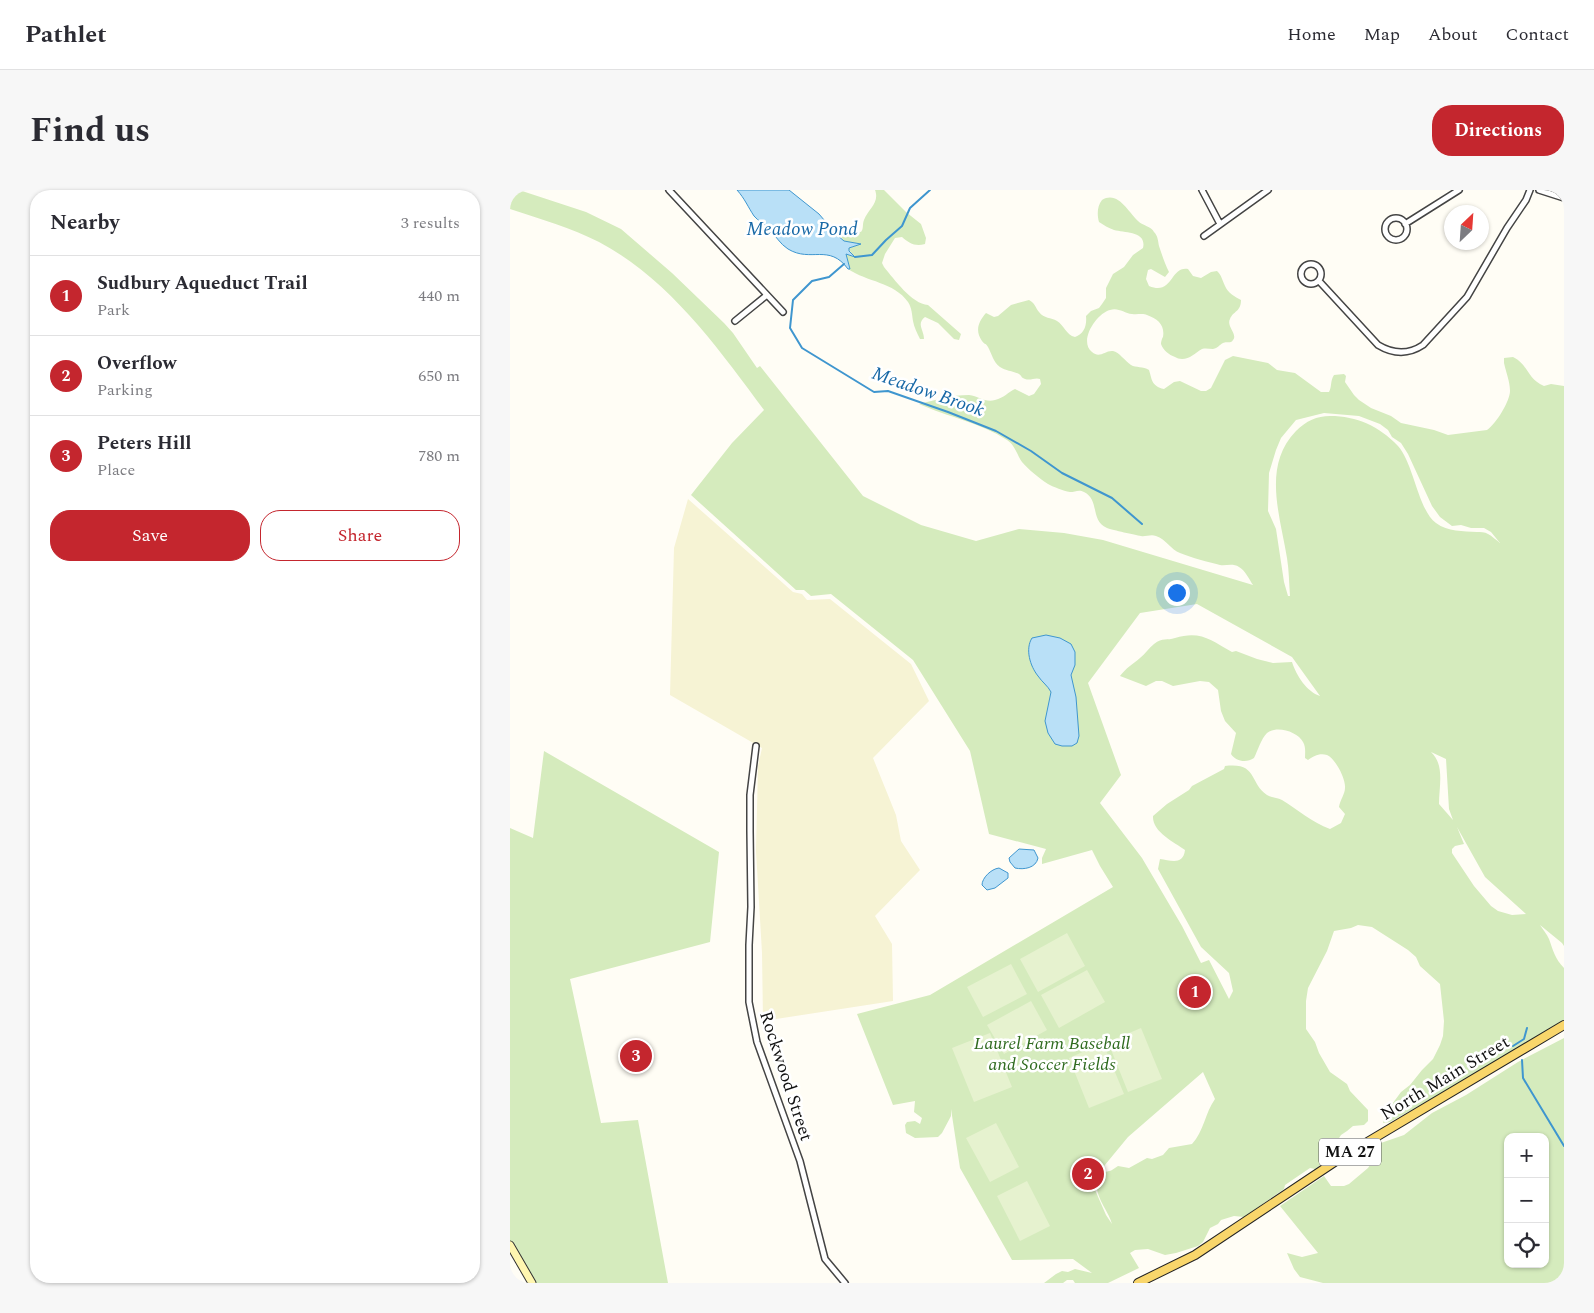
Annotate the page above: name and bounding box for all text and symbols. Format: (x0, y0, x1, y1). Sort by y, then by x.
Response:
text: Pathlet (25, 17, 107, 53)
text: Home (1287, 21, 1336, 48)
text: Map (1364, 21, 1400, 48)
text: About (1428, 21, 1478, 48)
text: Contact (1506, 21, 1569, 48)
text: Find us (30, 104, 150, 157)
button: Directions (1432, 105, 1564, 156)
north arrow (1444, 205, 1489, 250)
text: Nearby (50, 207, 120, 239)
text: 3 results (401, 211, 460, 235)
water label: Meadow Pond (746, 215, 858, 244)
text: Sudbury Aqueduct Trail (97, 269, 308, 298)
text: 1 (62, 284, 70, 308)
text: 440 m (418, 284, 460, 308)
text: Park (97, 298, 130, 322)
text: Overflow (97, 349, 177, 378)
water label: Meadow Brook (868, 359, 988, 425)
text: 2 (62, 364, 70, 388)
text: 650 m (418, 364, 460, 388)
text: Parking (97, 378, 153, 402)
text: Peters Hill (97, 429, 192, 458)
text: 3 (62, 444, 70, 468)
text: 780 m (418, 444, 460, 468)
text: Place (97, 458, 135, 482)
button: Save (50, 510, 250, 561)
button: Share (260, 510, 460, 561)
your location (1164, 580, 1190, 606)
pin: 1 (1179, 973, 1211, 1011)
street label: Rockwood Street (752, 1007, 820, 1145)
street label: North Main Street (1375, 1029, 1515, 1127)
park label: Laurel Farm Baseball and Soccer Fields (974, 1030, 1131, 1078)
pin: 3 (620, 1037, 652, 1075)
map controls (1504, 1133, 1549, 1268)
button: + (1504, 1133, 1549, 1178)
road number: MA 27 (1319, 1139, 1381, 1166)
pin: 2 (1072, 1155, 1104, 1193)
button: − (1504, 1178, 1549, 1223)
button: locate (1504, 1223, 1549, 1268)

